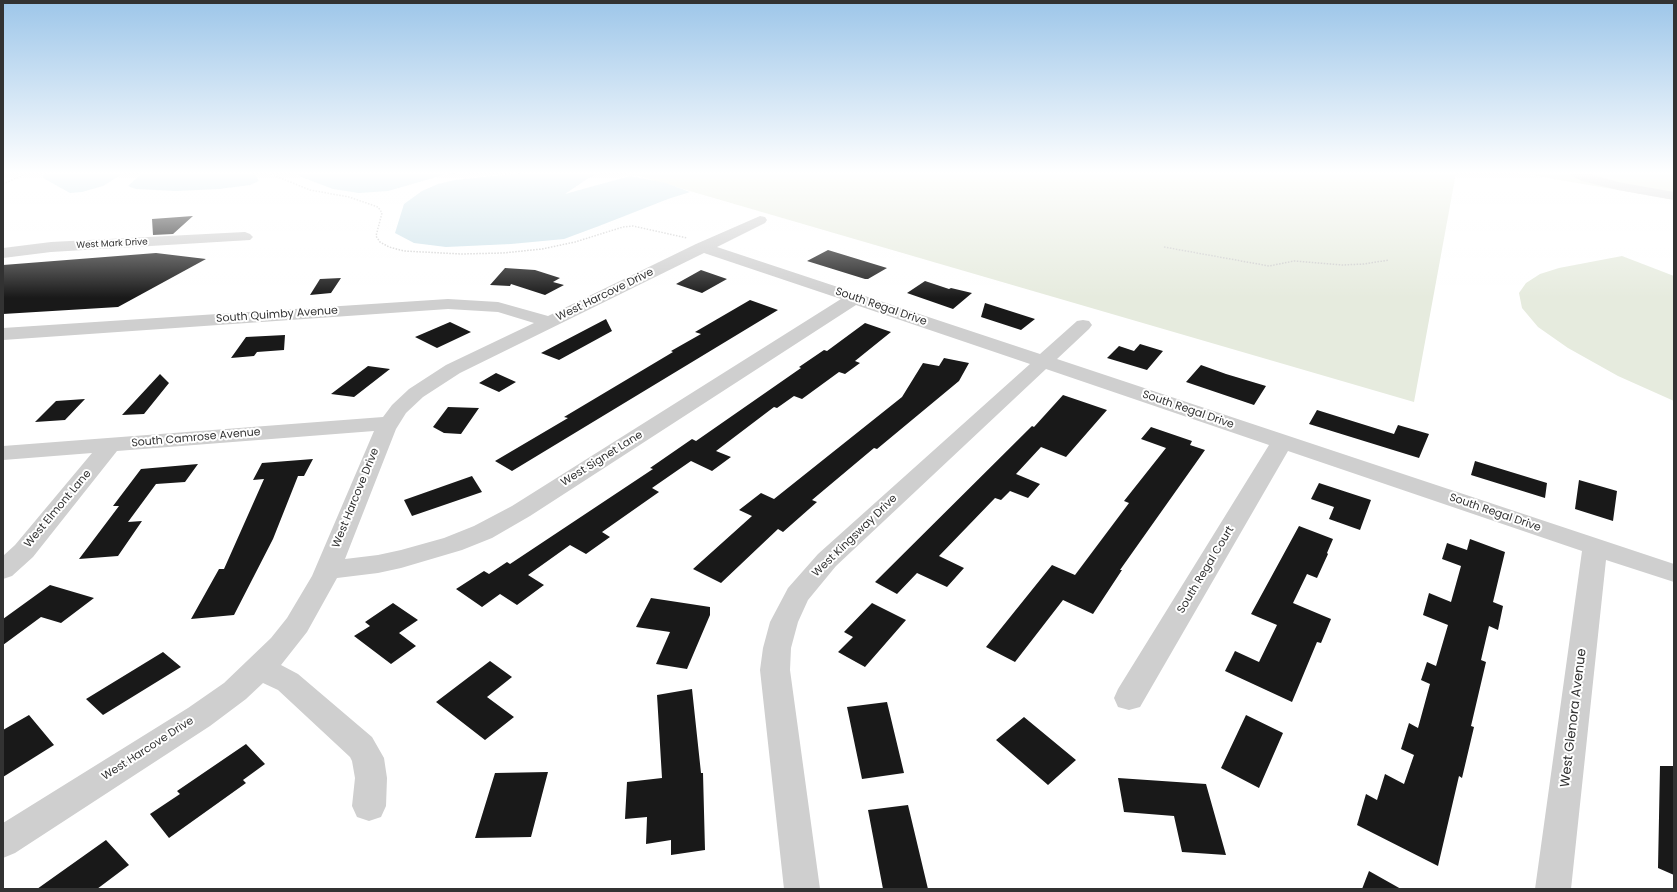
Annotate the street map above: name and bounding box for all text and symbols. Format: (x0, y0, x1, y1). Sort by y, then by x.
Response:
street label: West Mark Drive (76, 237, 148, 251)
street label: West Harcove Drive (554, 266, 656, 324)
street label: South Regal Drive (833, 285, 929, 329)
street label: South Quimby Avenue (216, 304, 338, 326)
street label: South Regal Drive (1140, 388, 1236, 432)
street label: South Camrose Avenue (131, 426, 261, 450)
street label: West Signet Lane (559, 429, 645, 489)
street label: West Harcove Drive (330, 446, 382, 550)
street label: West Elmont Lane (22, 468, 94, 550)
street label: South Regal Drive (1447, 491, 1543, 535)
street label: West Kingsway Drive (810, 492, 900, 580)
street label: South Regal Court (1175, 524, 1237, 616)
street label: West Glenora Avenue (1558, 648, 1590, 788)
street label: West Harcove Drive (100, 714, 196, 784)

